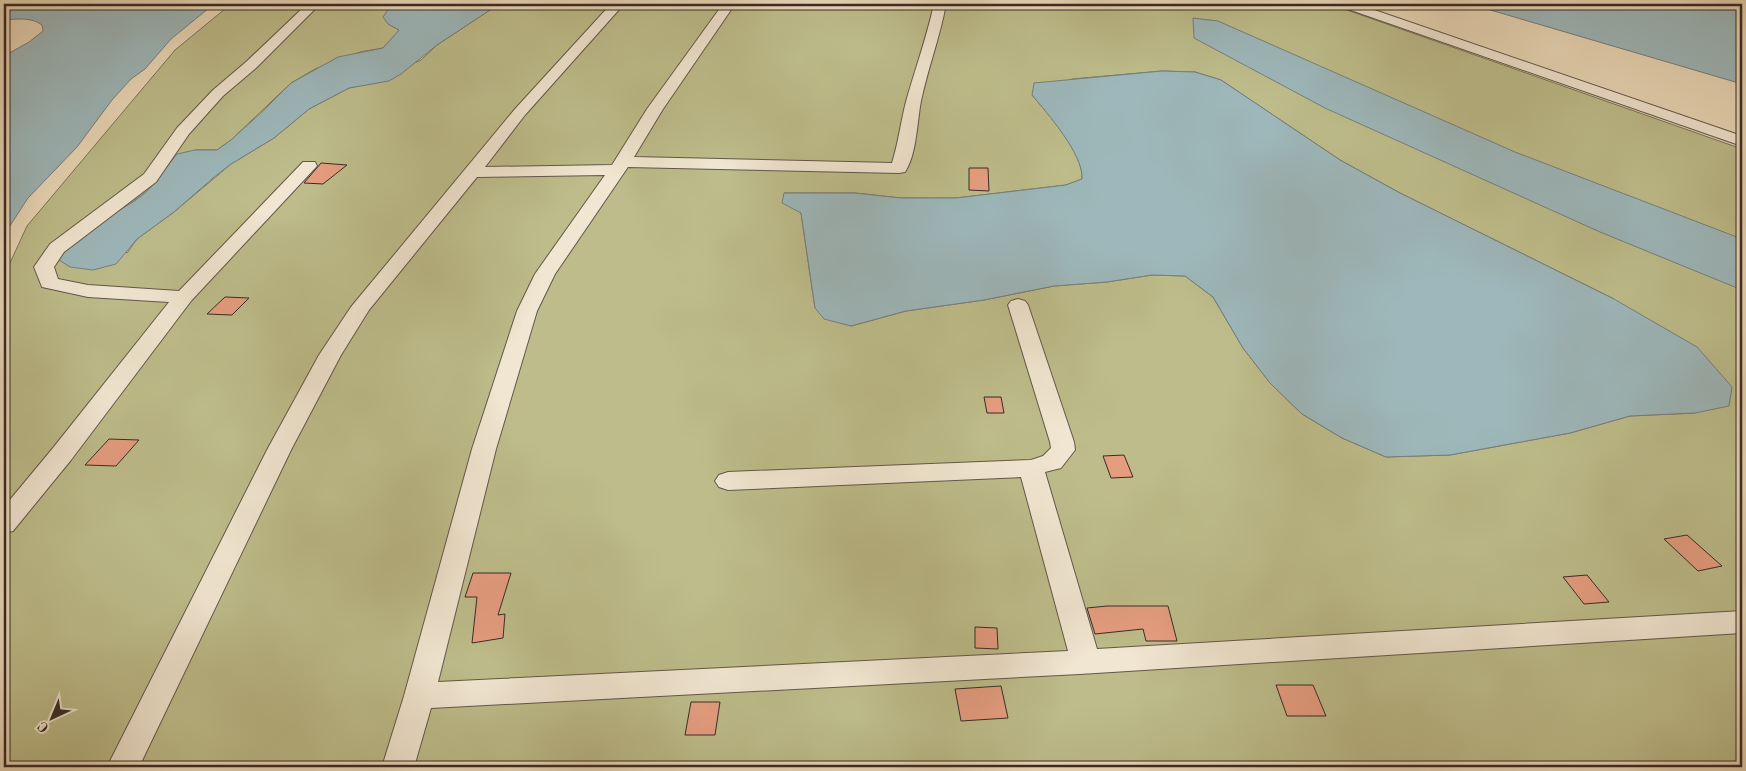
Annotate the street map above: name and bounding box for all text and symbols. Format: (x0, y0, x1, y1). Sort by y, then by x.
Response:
north arrow (28, 694, 78, 744)
text: С (35, 718, 52, 735)

